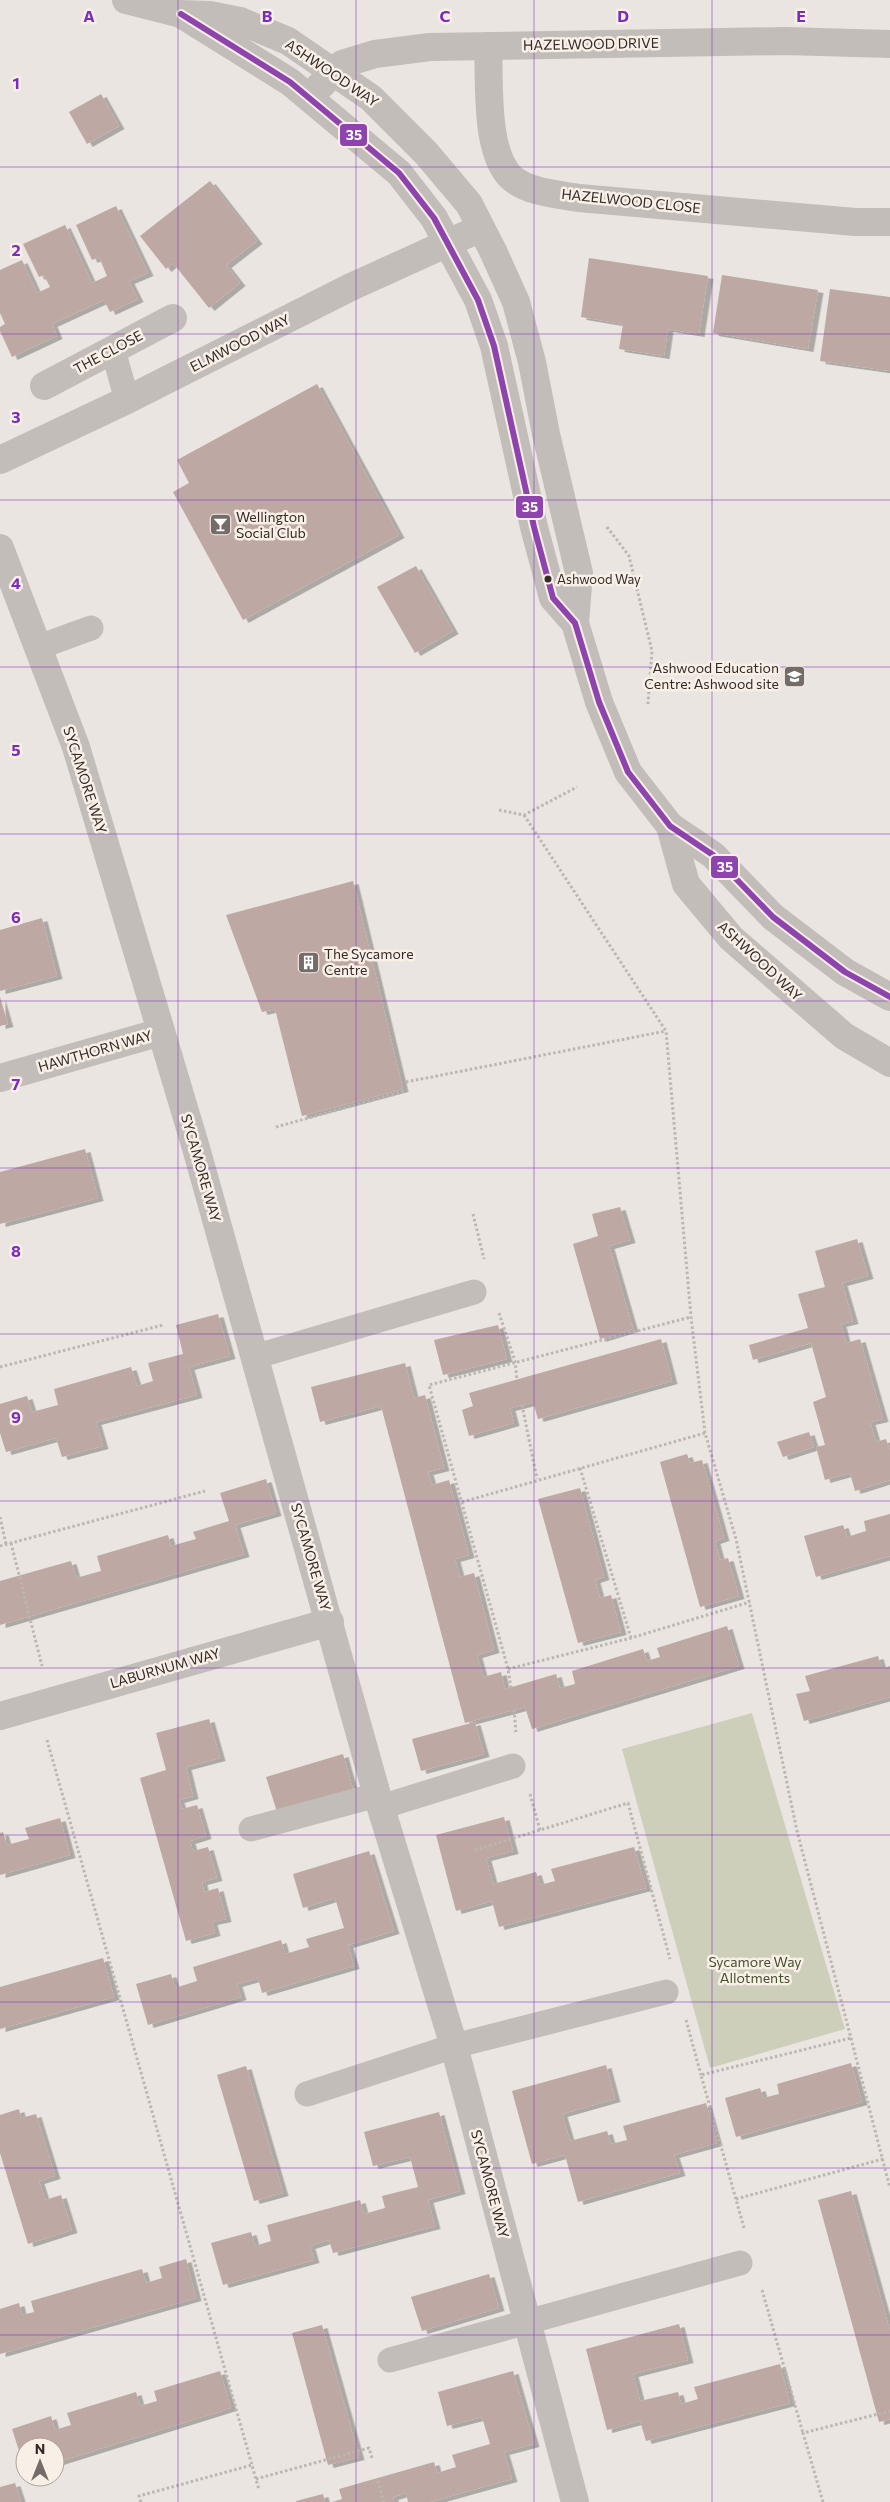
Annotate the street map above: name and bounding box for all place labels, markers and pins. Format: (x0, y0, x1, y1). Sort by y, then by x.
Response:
place label: Wellington Social Club (236, 508, 306, 541)
bar icon: Wellington Social Club (208, 513, 232, 537)
place label: Ashwood Way (557, 571, 641, 587)
marker: Ashwood Way (543, 574, 553, 584)
place label: Ashwood Education Centre: Ashwood site (644, 659, 779, 692)
school or university icon: Ashwood Education Centre: Ashwood site (783, 664, 807, 688)
place label: The Sycamore Centre (324, 945, 414, 978)
building icon: The Sycamore Centre (296, 950, 320, 974)

